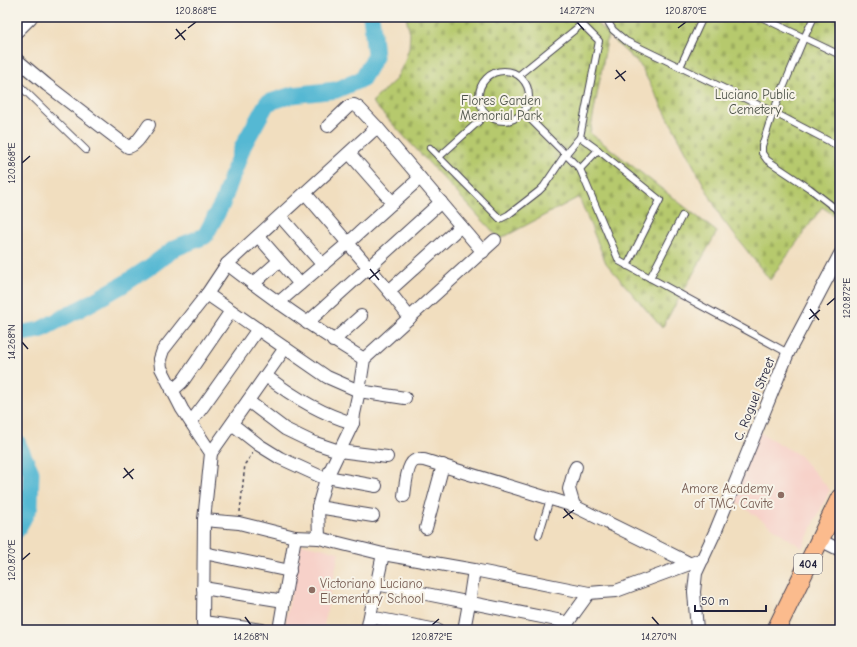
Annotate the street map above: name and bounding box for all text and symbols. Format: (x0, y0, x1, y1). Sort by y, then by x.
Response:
text: 120.868°E (175, 5, 217, 17)
text: 14.272°N (560, 5, 594, 17)
text: 120.870°E (665, 5, 707, 17)
park label: Luciano Public Cemetery (715, 87, 795, 117)
park label: Flores Garden Memorial Park (460, 93, 543, 123)
text: 120.868°E (6, 142, 18, 184)
text: 120.872°E (841, 278, 853, 318)
text: 14.268°N (6, 324, 18, 360)
street label: C. Roguel Street (730, 354, 778, 443)
place label: Amore Academy of TMC, Cavite (682, 481, 773, 511)
marker: Amore Academy of TMC, Cavite (776, 490, 786, 500)
text: 120.870°E (6, 539, 18, 581)
road number: 404 (794, 554, 822, 574)
place label: Victoriano Luciano Elementary School (320, 576, 424, 606)
marker: Victoriano Luciano Elementary School (307, 585, 317, 595)
scale bar (695, 587, 766, 613)
text: 50 m (701, 594, 729, 608)
text: 14.268°N (233, 631, 269, 643)
text: 120.872°E (412, 631, 452, 643)
text: 14.270°N (641, 631, 677, 643)

